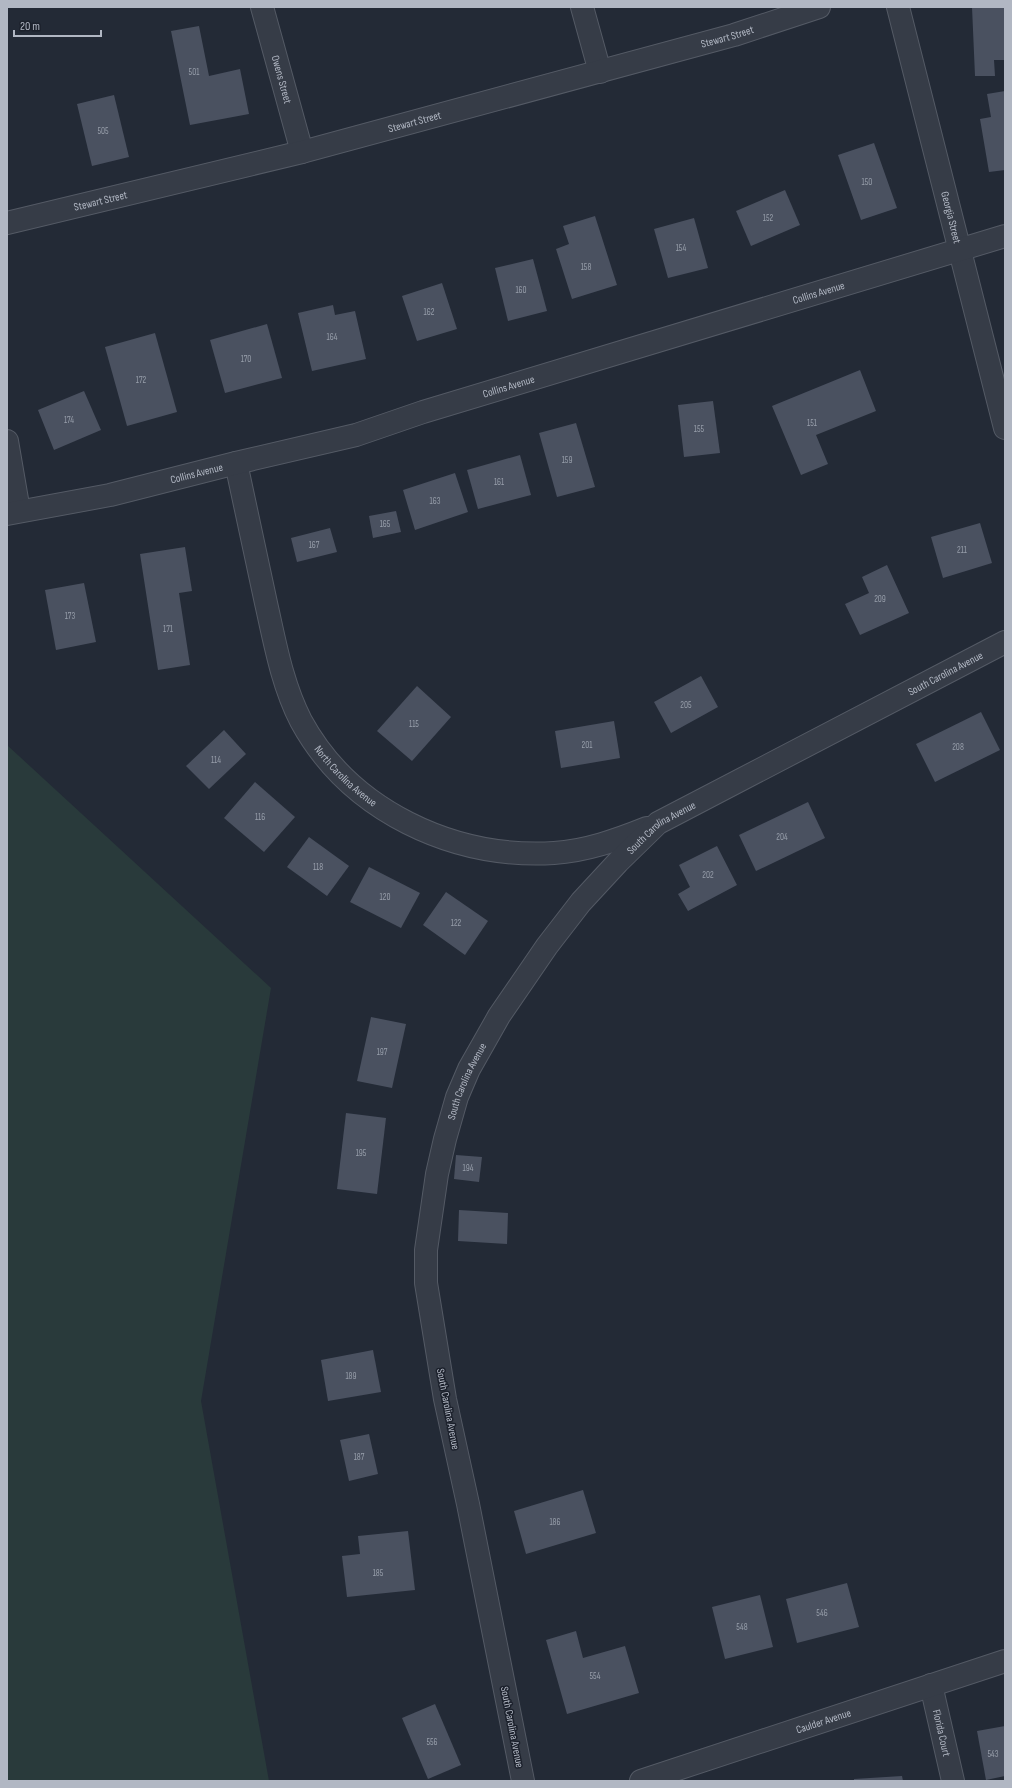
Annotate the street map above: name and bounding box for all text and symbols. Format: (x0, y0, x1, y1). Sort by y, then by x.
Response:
scale bar (14, 12, 101, 38)
text: 20 m (20, 19, 40, 34)
street label: Stewart Street (699, 22, 756, 50)
street label: Owens Street (269, 54, 295, 106)
house number: 501 (189, 67, 200, 78)
street label: Stewart Street (387, 108, 443, 135)
house number: 505 (97, 126, 109, 137)
house number: 150 (862, 177, 872, 188)
street label: Stewart Street (72, 188, 129, 213)
street label: Georgia Street (939, 190, 964, 245)
house number: 152 (763, 213, 774, 224)
house number: 154 (676, 243, 687, 254)
house number: 158 (581, 262, 591, 273)
street label: Collins Avenue (791, 278, 846, 306)
house number: 160 (515, 285, 527, 296)
house number: 162 (424, 307, 435, 318)
house number: 164 (326, 332, 338, 343)
house number: 170 (241, 354, 251, 365)
street label: Collins Avenue (481, 372, 536, 400)
house number: 172 (136, 375, 147, 386)
house number: 174 (64, 415, 74, 426)
house number: 151 (807, 418, 818, 429)
house number: 155 (694, 424, 705, 435)
house number: 159 (562, 455, 572, 466)
street label: Collins Avenue (169, 460, 224, 486)
house number: 161 (494, 477, 505, 488)
house number: 163 (430, 496, 441, 507)
house number: 165 (380, 519, 391, 530)
house number: 167 (309, 540, 320, 551)
house number: 211 (957, 545, 968, 556)
house number: 209 (874, 594, 886, 605)
house number: 173 (65, 611, 75, 622)
house number: 171 (163, 624, 174, 635)
street label: South Carolina Avenue (906, 648, 985, 698)
house number: 205 (680, 700, 692, 711)
house number: 115 (409, 719, 419, 730)
house number: 201 (582, 740, 593, 751)
house number: 208 (952, 742, 964, 753)
street label: North Carolina Avenue (312, 743, 380, 809)
house number: 114 (211, 755, 221, 766)
street label: South Carolina Avenue (624, 798, 698, 857)
house number: 116 (255, 812, 265, 823)
house number: 204 (776, 832, 788, 843)
house number: 118 (313, 862, 323, 873)
house number: 202 (702, 870, 714, 881)
house number: 120 (380, 892, 390, 903)
house number: 122 (451, 918, 462, 929)
street label: South Carolina Avenue (444, 1040, 489, 1121)
house number: 197 (377, 1047, 388, 1058)
house number: 195 (356, 1148, 367, 1159)
house number: 194 (463, 1163, 474, 1174)
street label: South Carolina Avenue (434, 1367, 462, 1451)
house number: 189 (345, 1371, 357, 1382)
house number: 187 (354, 1452, 365, 1463)
house number: 186 (549, 1517, 561, 1528)
house number: 185 (373, 1568, 384, 1579)
house number: 546 (816, 1608, 828, 1619)
house number: 548 (736, 1622, 748, 1633)
house number: 554 (589, 1671, 601, 1682)
street label: South Carolina Avenue (498, 1685, 526, 1769)
street label: Caulder Avenue (794, 1706, 852, 1736)
street label: Florida Court (930, 1708, 954, 1758)
house number: 556 (426, 1737, 438, 1748)
house number: 543 (987, 1749, 999, 1760)

